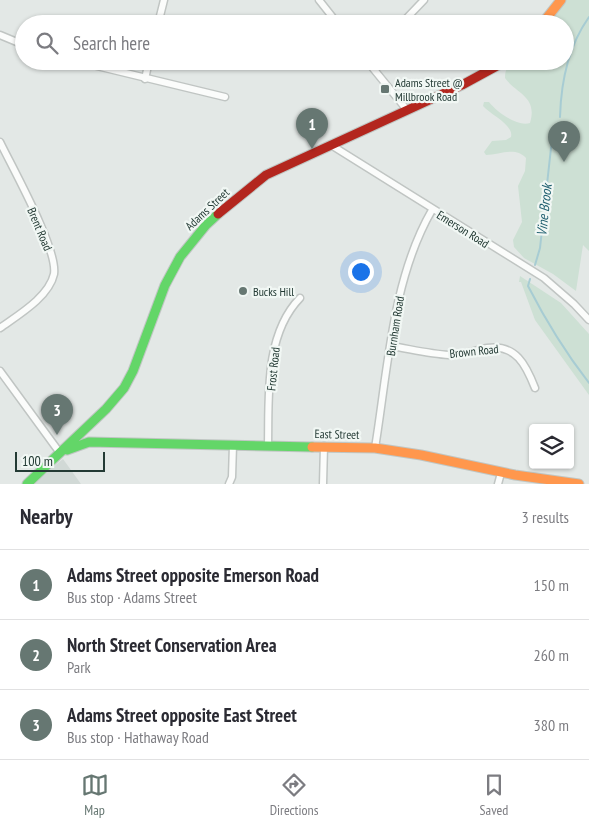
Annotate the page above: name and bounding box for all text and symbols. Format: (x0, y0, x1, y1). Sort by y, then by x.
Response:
search box (15, 15, 574, 70)
icon: search (33, 29, 61, 57)
text: Search here (73, 31, 150, 55)
place label: Adams Street @ Millbrook Road (395, 75, 463, 104)
marker: Adams Street @ Millbrook Road (379, 83, 391, 95)
pin: 1 (296, 108, 328, 149)
pin: 2 (548, 121, 580, 162)
water label: Vine Brook (532, 181, 556, 237)
street label: Adams Street (182, 184, 233, 233)
street label: Brent Road (24, 205, 56, 253)
street label: Emerson Road (434, 207, 492, 251)
your location (348, 259, 374, 285)
place label: Bucks Hill (253, 284, 294, 299)
marker: Bucks Hill (237, 285, 249, 297)
street label: Burnham Road (383, 295, 407, 357)
street label: Brown Road (449, 341, 499, 361)
street label: Frost Road (263, 346, 283, 392)
pin: 3 (41, 394, 73, 435)
map controls (529, 424, 574, 469)
button: layers (529, 424, 574, 469)
street label: East Street (315, 426, 360, 442)
scale bar (15, 449, 105, 472)
text: 100 m (22, 452, 53, 470)
text: Nearby (20, 503, 73, 530)
text: 3 results (522, 507, 569, 527)
text: Adams Street opposite Emerson Road (67, 563, 319, 587)
text: 1 (32, 575, 40, 595)
text: 150 m (534, 575, 569, 595)
text: Bus stop · Adams Street (67, 587, 197, 607)
text: North Street Conservation Area (67, 633, 277, 657)
text: 2 (32, 645, 40, 665)
text: 260 m (534, 645, 569, 665)
text: Park (67, 657, 91, 677)
text: Adams Street opposite East Street (67, 703, 297, 727)
text: 3 (32, 715, 40, 735)
text: 380 m (534, 715, 569, 735)
text: Bus stop · Hathaway Road (67, 727, 209, 747)
tab: Map (81, 771, 109, 819)
tab: Directions (270, 771, 318, 819)
tab: Saved (480, 771, 508, 819)

